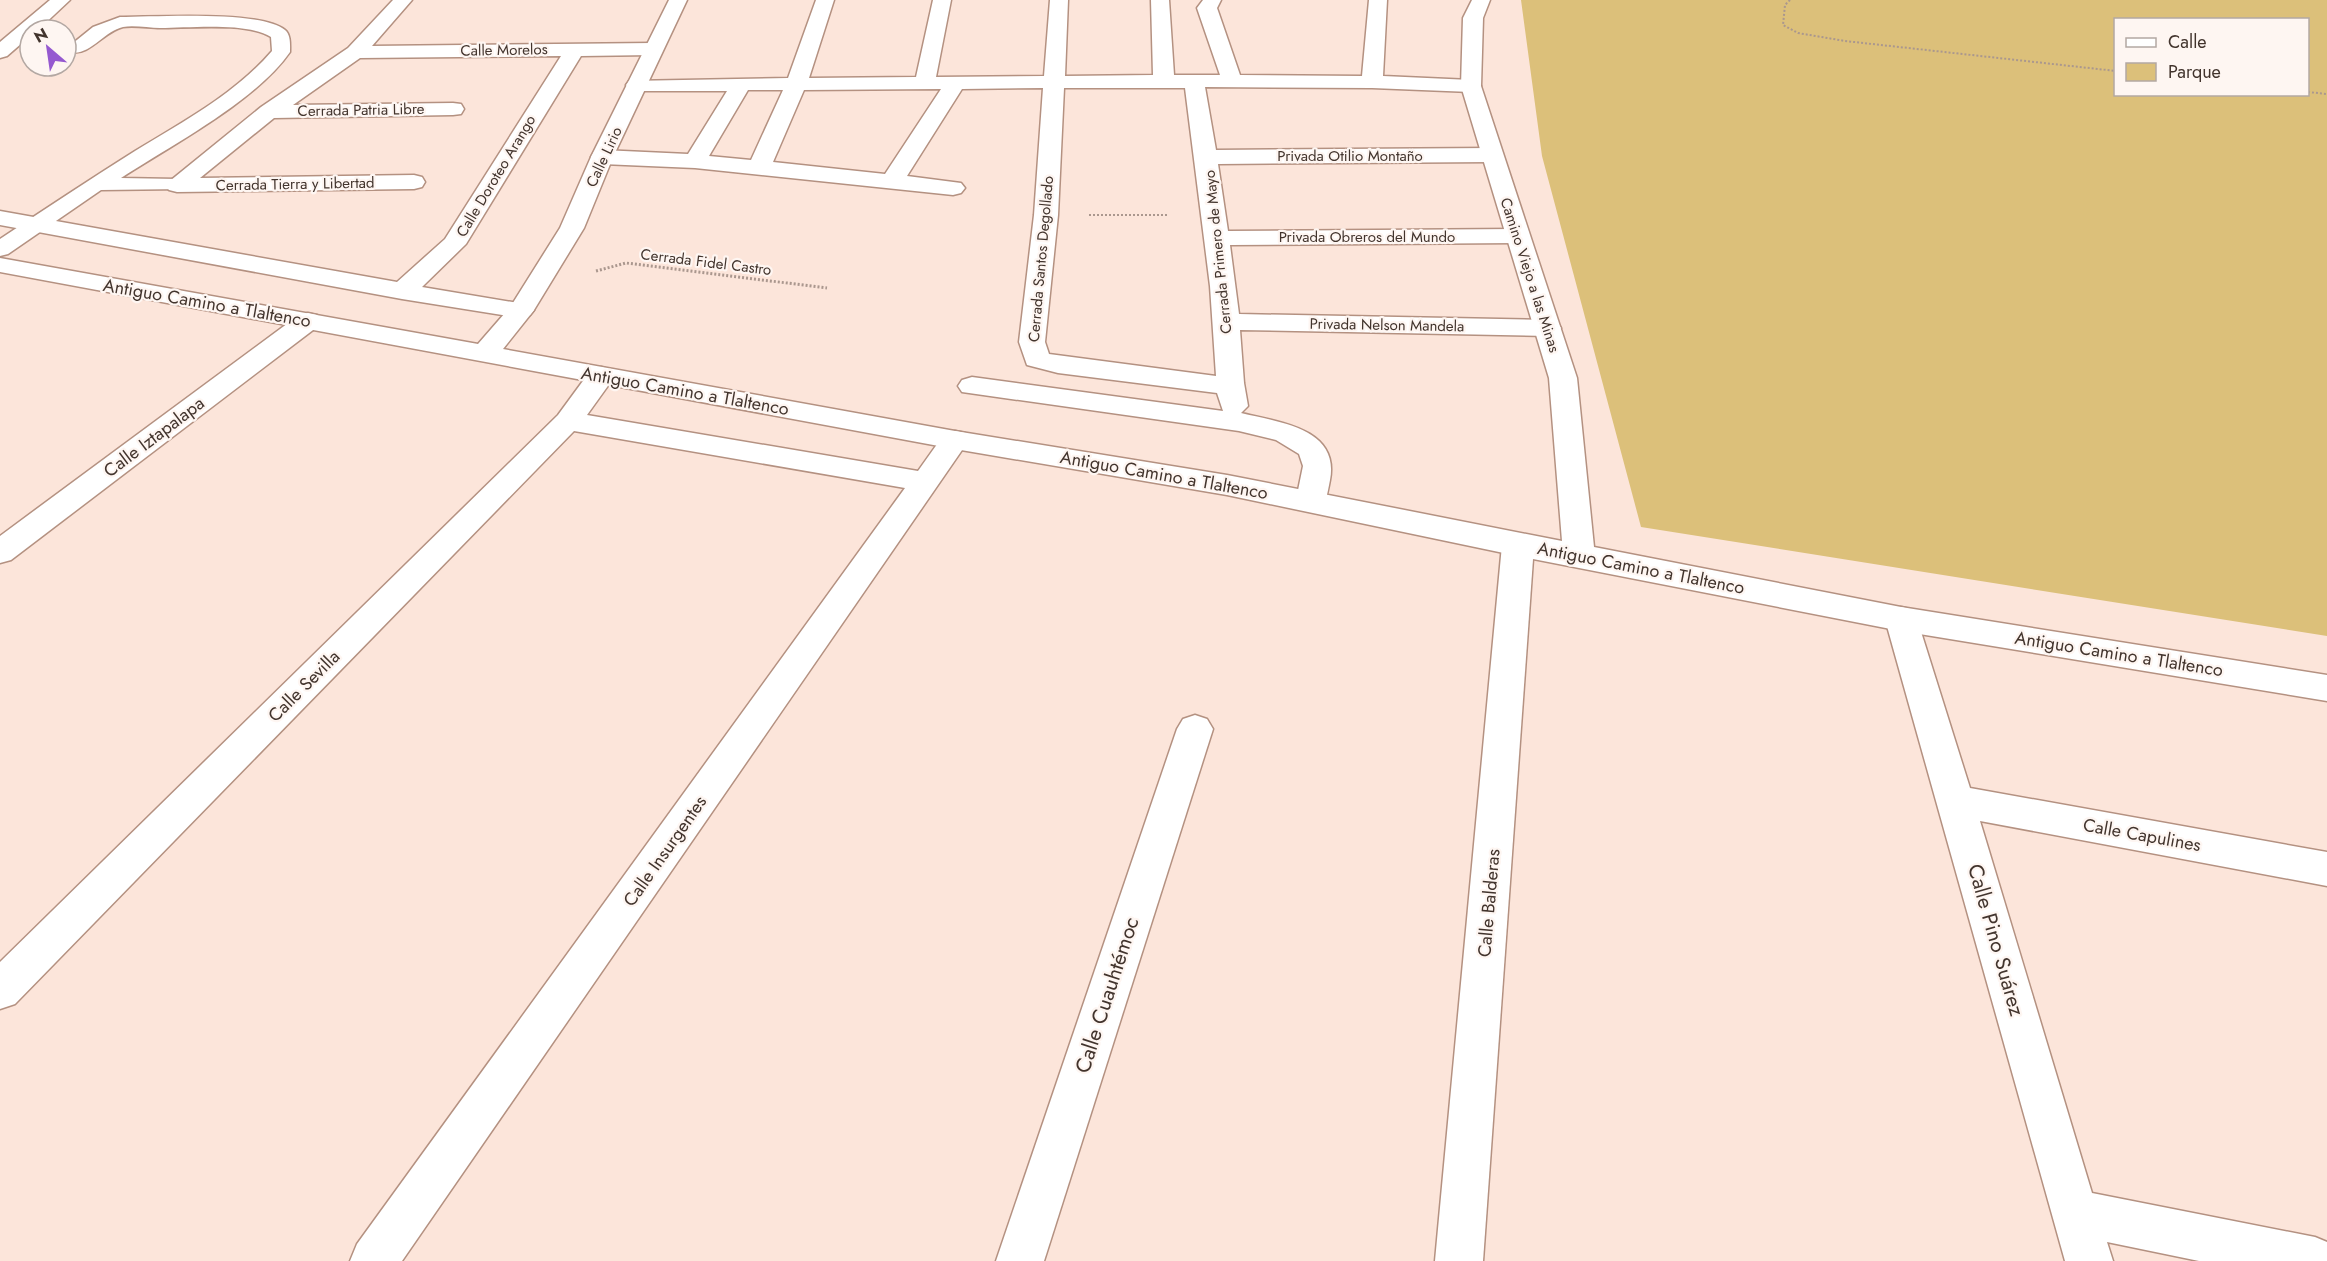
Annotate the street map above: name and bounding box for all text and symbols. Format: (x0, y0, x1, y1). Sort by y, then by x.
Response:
north arrow (18, 18, 78, 78)
legend (2114, 18, 2309, 96)
text: N (30, 22, 52, 48)
text: Calle (2168, 29, 2207, 55)
street label: Calle Morelos (460, 38, 548, 62)
text: Parque (2168, 59, 2221, 85)
street label: Cerrada Patria Libre (297, 98, 425, 122)
street label: Calle Doroteo Arango (451, 111, 541, 241)
street label: Calle Lirio (580, 123, 628, 191)
street label: Privada Otilio Montaño (1277, 145, 1423, 167)
street label: Cerrada Primero de Mayo (1198, 169, 1238, 335)
street label: Cerrada Tierra y Libertad (215, 172, 375, 196)
street label: Cerrada Santos Degollado (1023, 175, 1059, 343)
street label: Camino Viejo a las Minas (1495, 195, 1565, 355)
street label: Privada Obreros del Mundo (1279, 226, 1455, 248)
street label: Cerrada Fidel Castro (639, 243, 773, 281)
street label: Antiguo Camino a Tlaltenco (101, 272, 313, 334)
street label: Privada Nelson Mandela (1309, 313, 1465, 337)
street label: Antiguo Camino a Tlaltenco (579, 360, 791, 422)
street label: Calle Iztapalapa (98, 390, 210, 484)
street label: Antiguo Camino a Tlaltenco (1058, 444, 1270, 506)
street label: Antiguo Camino a Tlaltenco (1535, 535, 1747, 601)
street label: Antiguo Camino a Tlaltenco (2013, 625, 2225, 683)
street label: Calle Sevilla (262, 644, 346, 728)
street label: Calle Insurgentes (617, 790, 713, 912)
street label: Calle Capulines (2081, 812, 2203, 858)
street label: Calle Balderas (1471, 848, 1507, 958)
street label: Calle Pino Suárez (1960, 861, 2032, 1020)
street label: Calle Cuauhtémoc (1068, 913, 1146, 1077)

